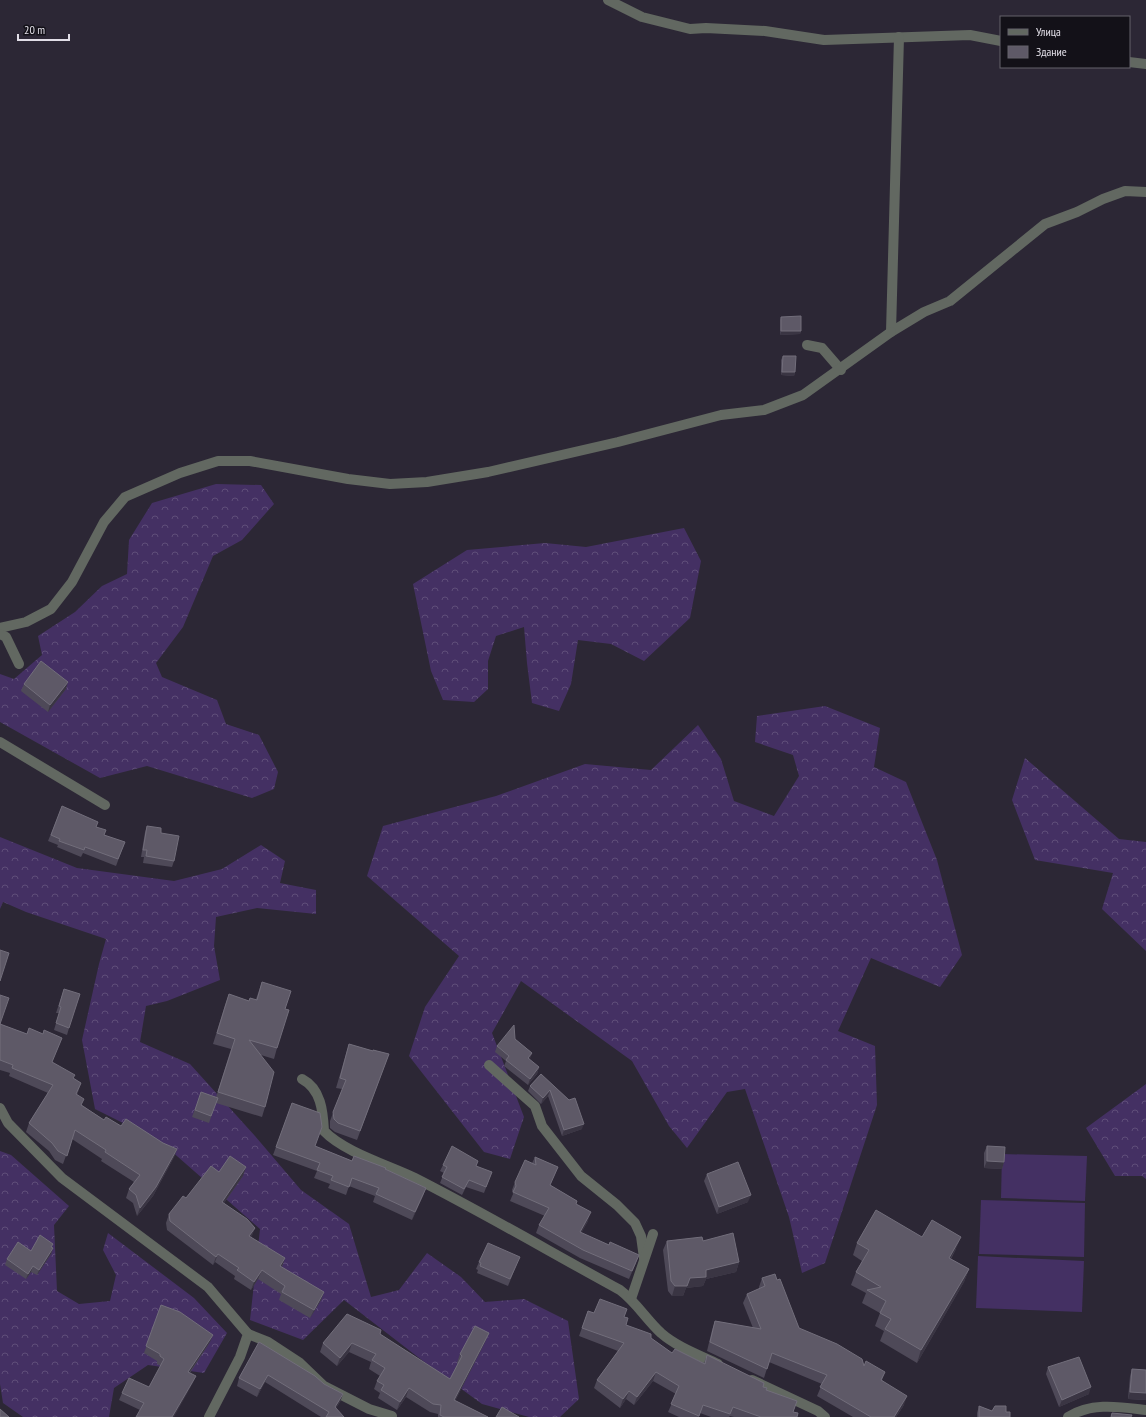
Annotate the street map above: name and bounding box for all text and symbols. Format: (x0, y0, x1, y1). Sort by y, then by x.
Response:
scale bar (18, 16, 69, 42)
legend (1000, 16, 1130, 68)
text: 20 m (24, 22, 45, 37)
text: Улица (1036, 24, 1061, 39)
text: Здание (1036, 44, 1067, 59)

